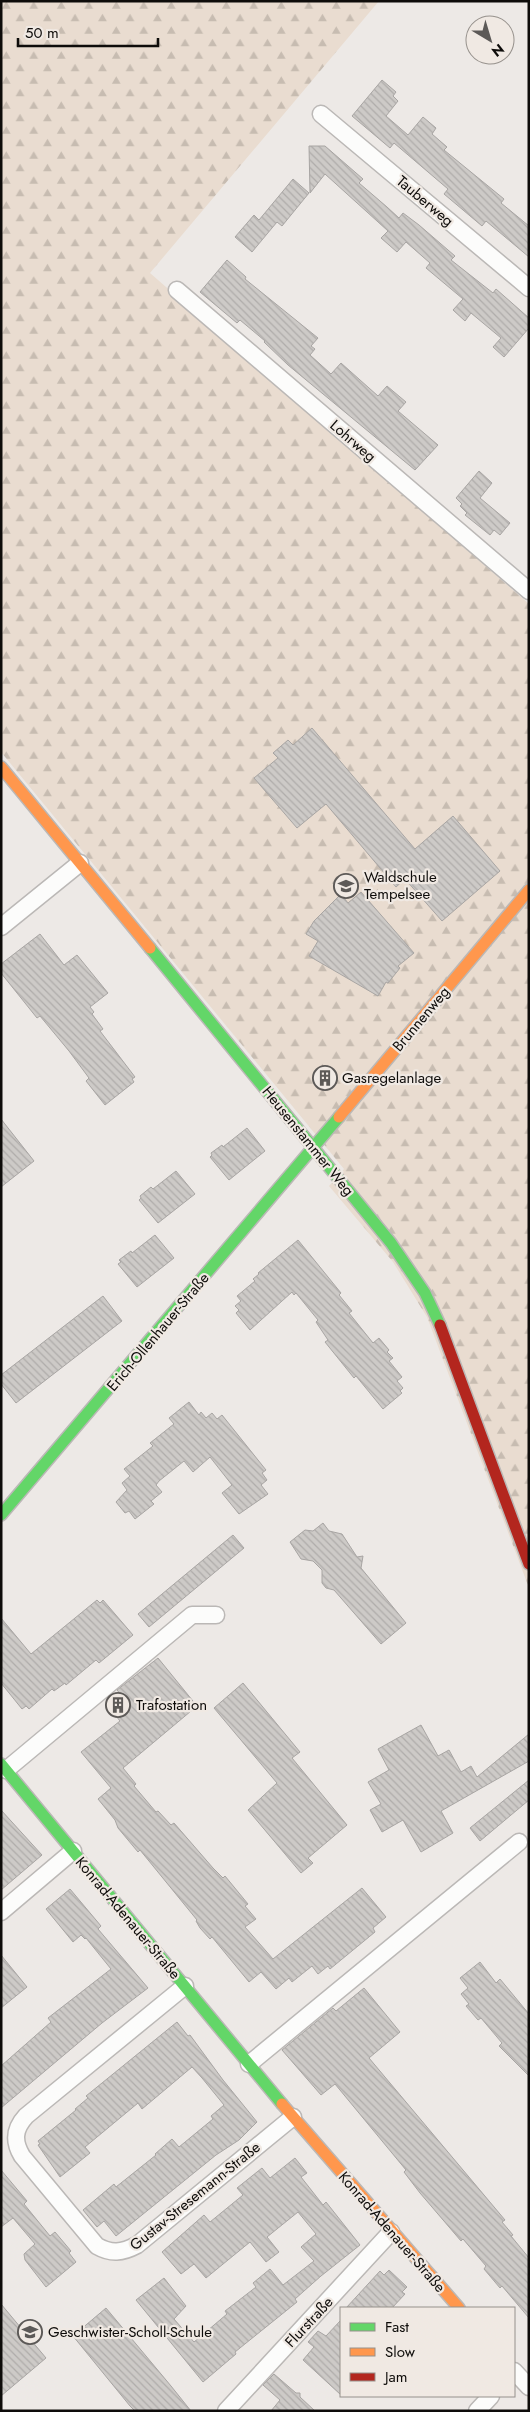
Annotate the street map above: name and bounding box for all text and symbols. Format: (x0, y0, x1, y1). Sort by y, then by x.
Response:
scale bar (18, 15, 158, 47)
north arrow (465, 15, 515, 65)
text: 50 m (25, 22, 59, 44)
text: N (487, 39, 509, 62)
street label: Tauberweg (392, 170, 458, 232)
street label: Lohrweg (325, 415, 381, 467)
place label: Waldschule Tempelsee (364, 866, 437, 905)
school or university icon: Waldschule Tempelsee (333, 873, 359, 899)
street label: Brunnenweg (387, 982, 455, 1056)
building icon: Gasregelanlage (312, 1065, 338, 1091)
place label: Gasregelanlage (342, 1067, 442, 1089)
street label: Heusenstammer Weg (257, 1081, 359, 1201)
street label: Erich-Ollenhauer-Straße (102, 1268, 215, 1396)
building icon: Trafostation (105, 1692, 131, 1718)
place label: Trafostation (136, 1694, 207, 1716)
street label: Konrad-Adenauer-Straße (70, 1852, 186, 1984)
street label: Gustav-Stresemann-Straße (125, 2136, 265, 2256)
street label: Konrad-Adenauer-Straße (333, 2167, 451, 2297)
street label: Flurstraße (280, 2292, 338, 2352)
legend (340, 2307, 515, 2397)
text: Fast (385, 2316, 409, 2338)
school or university icon: Geschwister-Scholl-Schule (17, 2319, 43, 2345)
place label: Geschwister-Scholl-Schule (48, 2321, 212, 2343)
text: Slow (385, 2341, 416, 2363)
text: Jam (383, 2366, 408, 2388)

